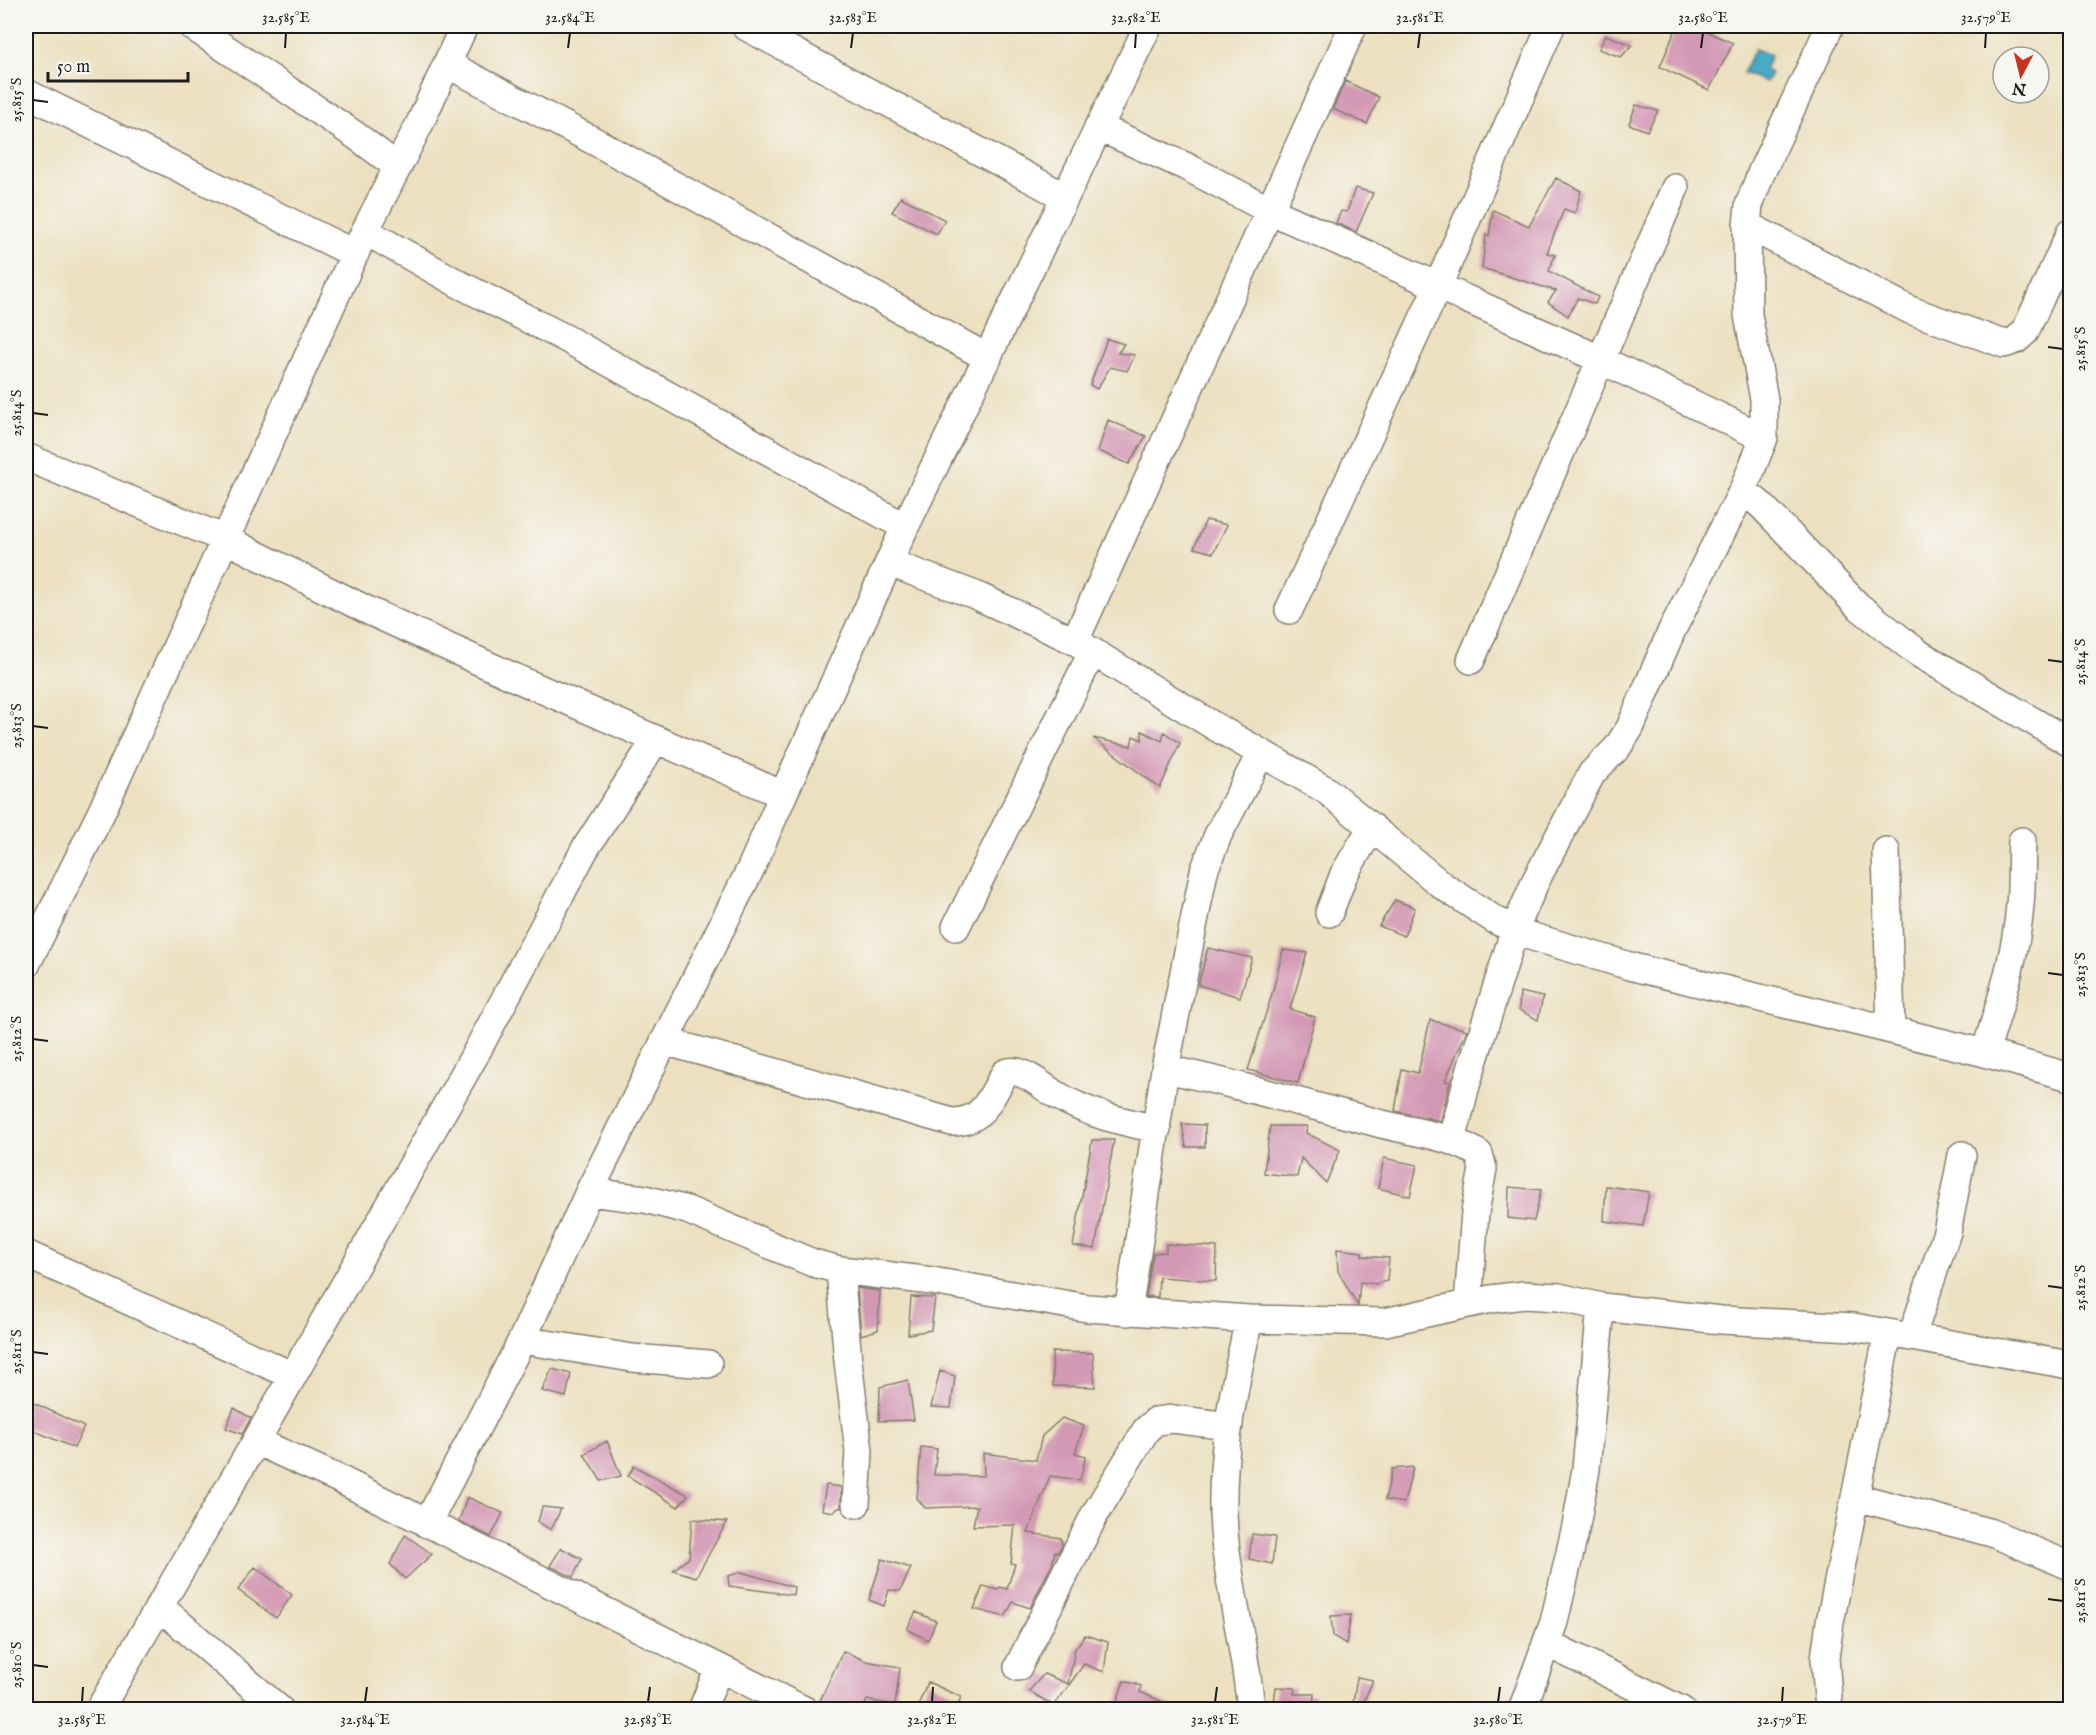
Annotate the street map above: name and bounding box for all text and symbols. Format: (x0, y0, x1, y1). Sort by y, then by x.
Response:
text: 32.585°E (262, 8, 310, 27)
text: 32.584°E (545, 8, 595, 27)
text: 32.583°E (829, 8, 877, 27)
text: 32.582°E (1111, 8, 1161, 27)
text: 32.581°E (1396, 8, 1444, 27)
text: 32.580°E (1678, 8, 1728, 27)
text: 32.579°E (1961, 8, 2011, 27)
scale bar (48, 45, 188, 83)
north arrow (1991, 45, 2051, 105)
text: 50 m (57, 56, 90, 79)
text: N (2011, 77, 2028, 99)
text: 25.815°S (7, 78, 26, 123)
text: 25.815°S (2071, 327, 2090, 372)
text: 25.814°S (7, 390, 26, 436)
text: 25.814°S (2071, 639, 2090, 685)
text: 25.813°S (7, 703, 26, 749)
text: 25.813°S (2071, 952, 2090, 998)
text: 25.812°S (7, 1016, 26, 1062)
text: 25.812°S (2071, 1265, 2090, 1311)
text: 25.811°S (7, 1329, 26, 1375)
text: 25.811°S (2071, 1578, 2090, 1624)
text: 25.810°S (7, 1642, 26, 1688)
text: 32.585°E (58, 1710, 106, 1729)
text: 32.584°E (340, 1710, 390, 1729)
text: 32.583°E (624, 1710, 672, 1729)
text: 32.582°E (907, 1710, 957, 1729)
text: 32.581°E (1191, 1710, 1239, 1729)
text: 32.580°E (1473, 1710, 1523, 1729)
text: 32.579°E (1757, 1710, 1807, 1729)

